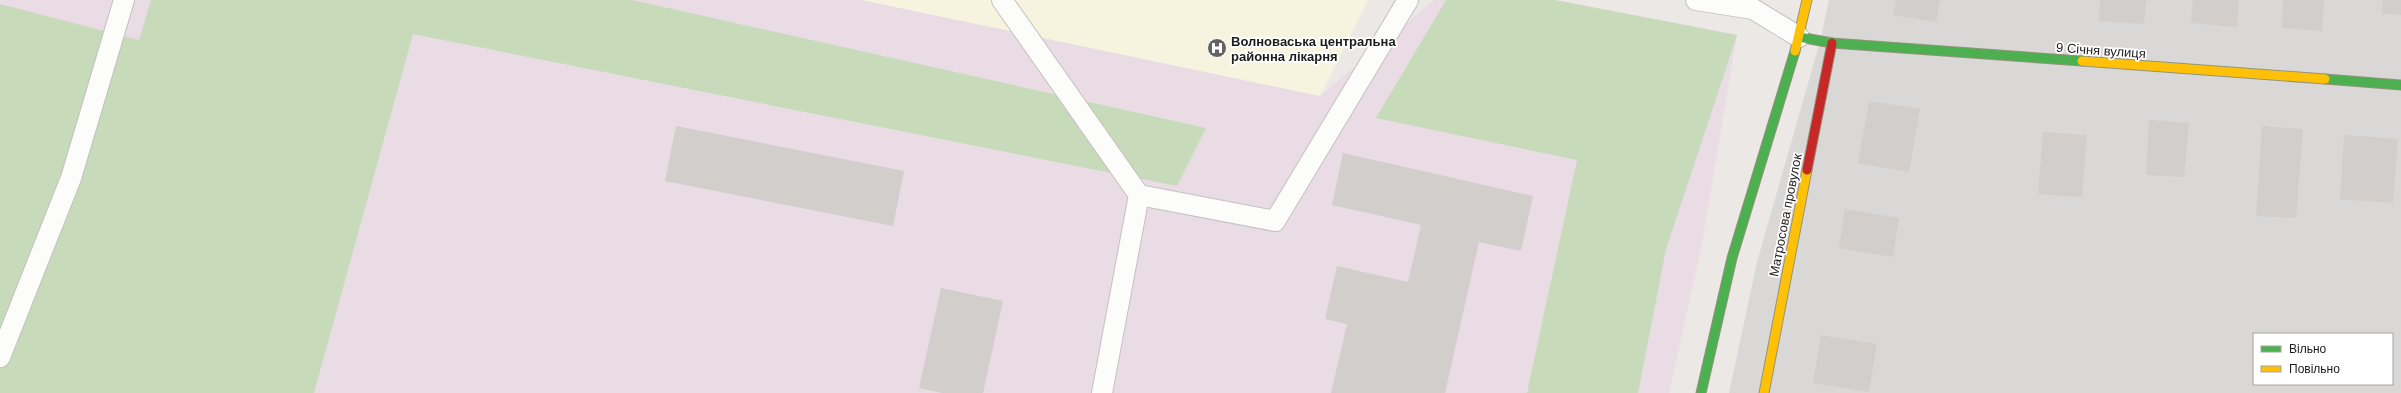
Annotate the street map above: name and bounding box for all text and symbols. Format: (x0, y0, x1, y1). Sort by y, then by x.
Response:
place label: Волноваська центральна районна лікарня (1231, 34, 1396, 64)
hospital icon: Волноваська центральна районна лікарня (1206, 37, 1228, 59)
street label: 9 Січня вулиця (2056, 40, 2146, 61)
street label: Матросова провулок (1766, 152, 1805, 278)
legend (2253, 333, 2393, 385)
text: Вільно (2289, 342, 2327, 356)
text: Повільно (2289, 362, 2340, 376)

